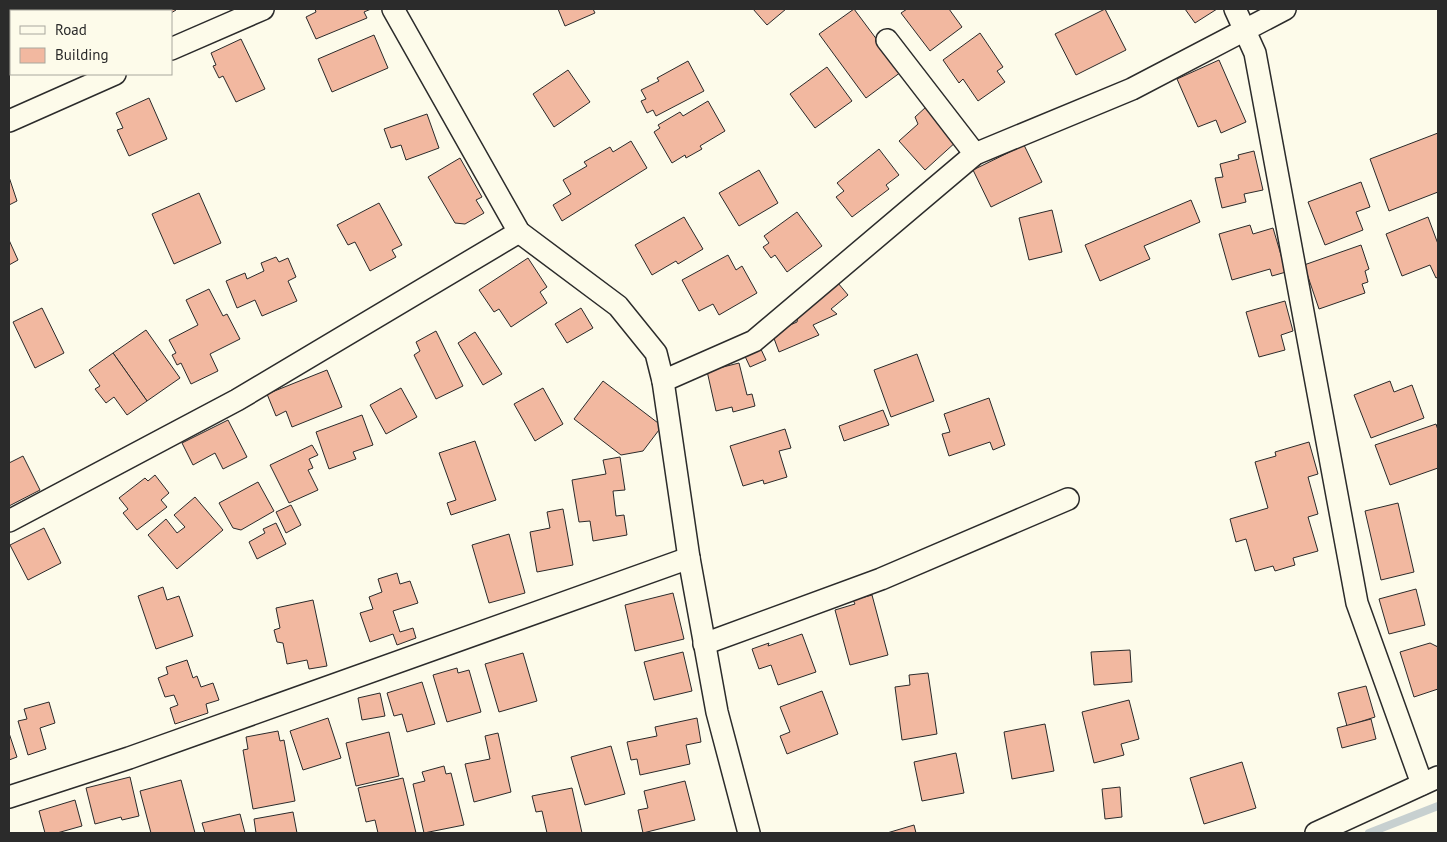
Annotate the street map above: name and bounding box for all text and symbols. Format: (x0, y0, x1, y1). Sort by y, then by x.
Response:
legend (10, 10, 172, 75)
text: Road (55, 20, 87, 39)
text: Building (55, 45, 109, 64)

